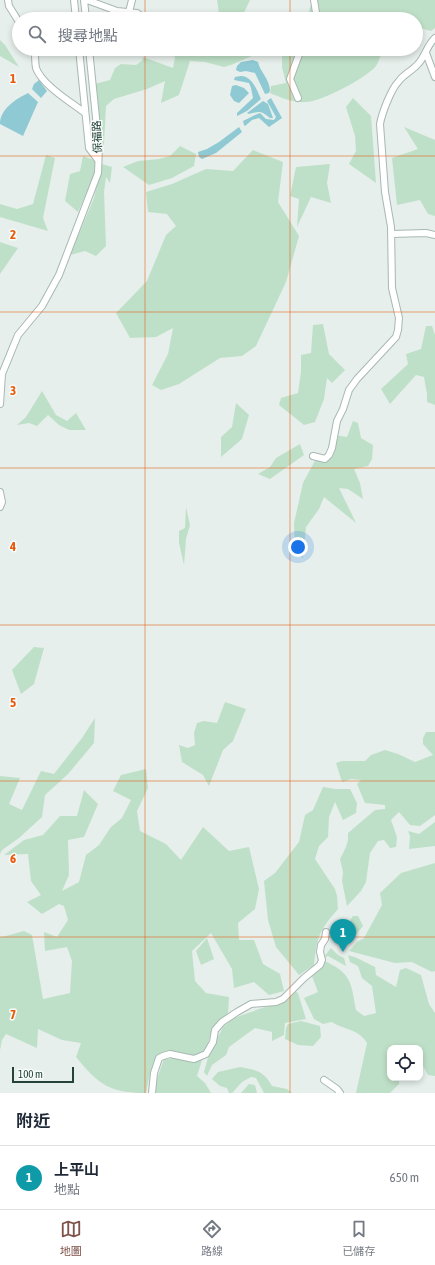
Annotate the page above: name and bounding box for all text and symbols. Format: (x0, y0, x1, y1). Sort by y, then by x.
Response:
search box (12, 12, 423, 56)
icon: search (26, 23, 48, 45)
text: 搜尋地點 (58, 27, 118, 44)
text: 1 (10, 71, 16, 86)
street label: 保福路 (90, 120, 104, 154)
text: 2 (10, 227, 16, 242)
text: 3 (10, 383, 16, 398)
your location (288, 537, 308, 557)
text: 4 (9, 539, 16, 554)
text: 5 (10, 695, 16, 710)
text: 6 (10, 851, 16, 866)
pin: 1 (330, 919, 356, 952)
text: 7 (10, 1007, 16, 1022)
map controls (387, 1045, 423, 1081)
button: locate (387, 1045, 423, 1081)
scale bar (12, 1065, 74, 1084)
text: 100 m (18, 1068, 43, 1080)
text: 附近 (16, 1111, 50, 1131)
text: 上平山 (54, 1161, 99, 1178)
text: 1 (26, 1170, 32, 1185)
text: 650 m (390, 1170, 419, 1185)
text: 地點 (54, 1182, 80, 1197)
tab: 地圖 (60, 1218, 82, 1258)
tab: 路線 (201, 1218, 223, 1258)
tab: 已儲存 (342, 1218, 375, 1258)

